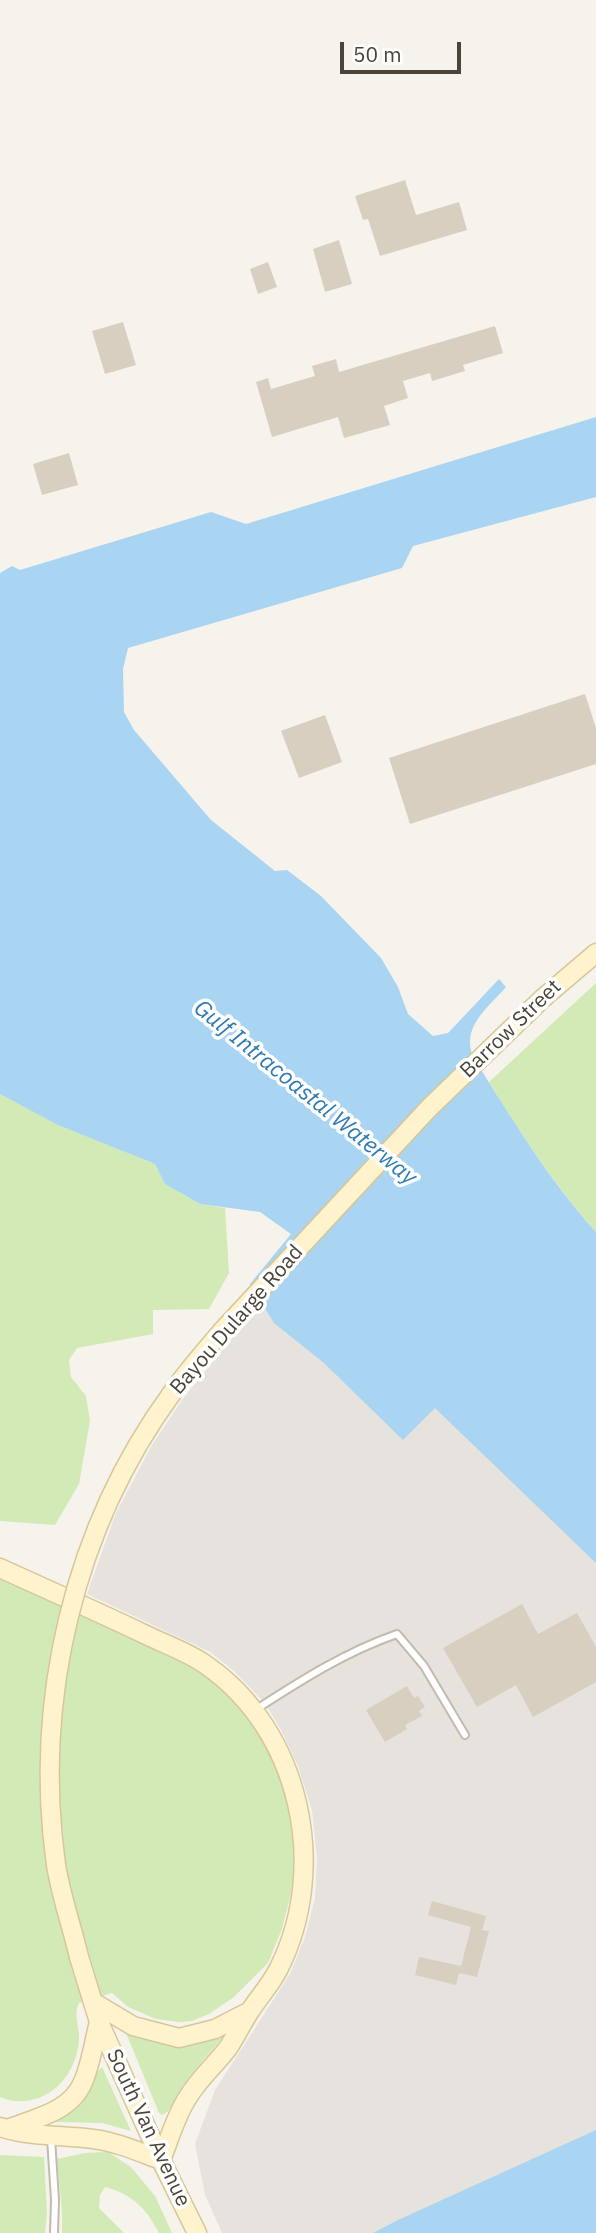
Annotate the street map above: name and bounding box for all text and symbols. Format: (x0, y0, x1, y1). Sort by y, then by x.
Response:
scale bar (344, 28, 465, 72)
text: 50 m (353, 40, 402, 68)
street label: Barrow Street (455, 975, 567, 1083)
water label: Gulf Intracoastal Waterway (188, 995, 422, 1191)
street label: Bayou Dularge Road (165, 1240, 309, 1400)
street label: South Van Avenue (101, 2045, 195, 2211)

